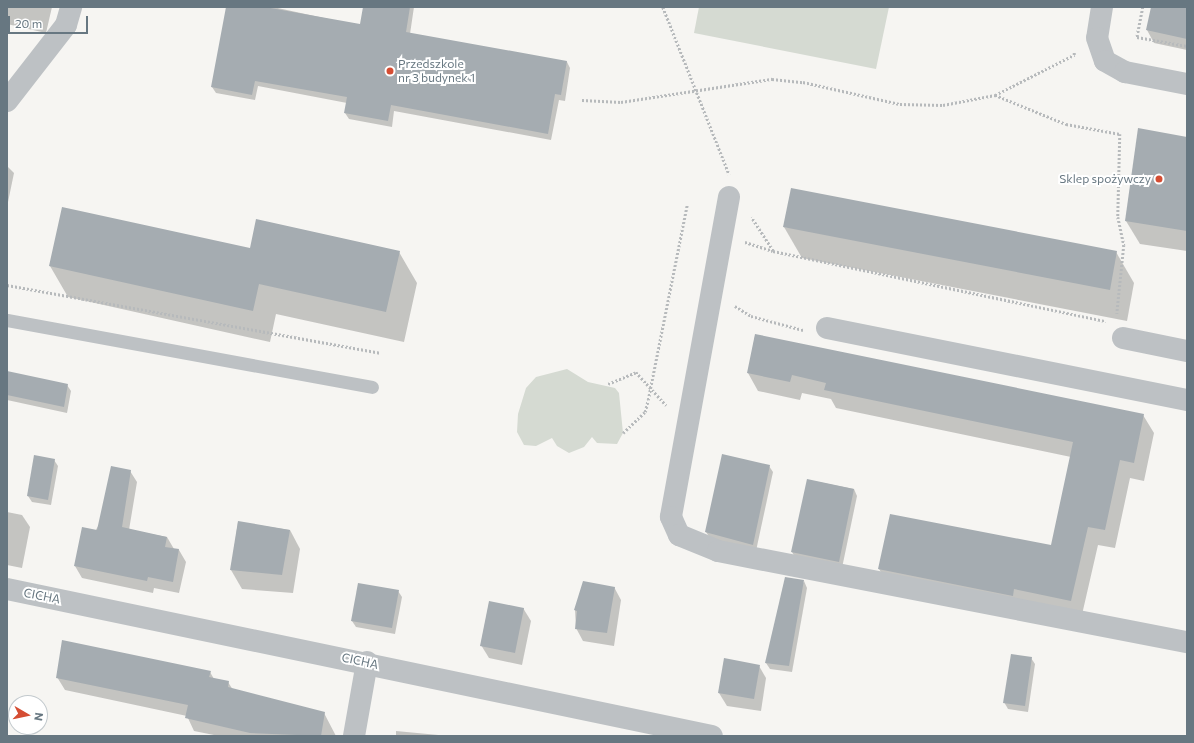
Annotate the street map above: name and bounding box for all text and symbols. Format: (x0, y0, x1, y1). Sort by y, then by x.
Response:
scale bar (10, 8, 90, 34)
text: 20 m (15, 16, 42, 30)
place label: Przedszkole nr 3 budynek 1 (398, 57, 475, 85)
marker: Przedszkole nr 3 budynek 1 (385, 66, 395, 76)
place label: Sklep spożywczy (1059, 172, 1151, 186)
marker: Sklep spożywczy (1154, 174, 1164, 184)
street label: CICHA (22, 585, 62, 607)
street label: CICHA (340, 650, 380, 672)
north arrow (8, 695, 48, 735)
text: N (32, 712, 46, 722)

